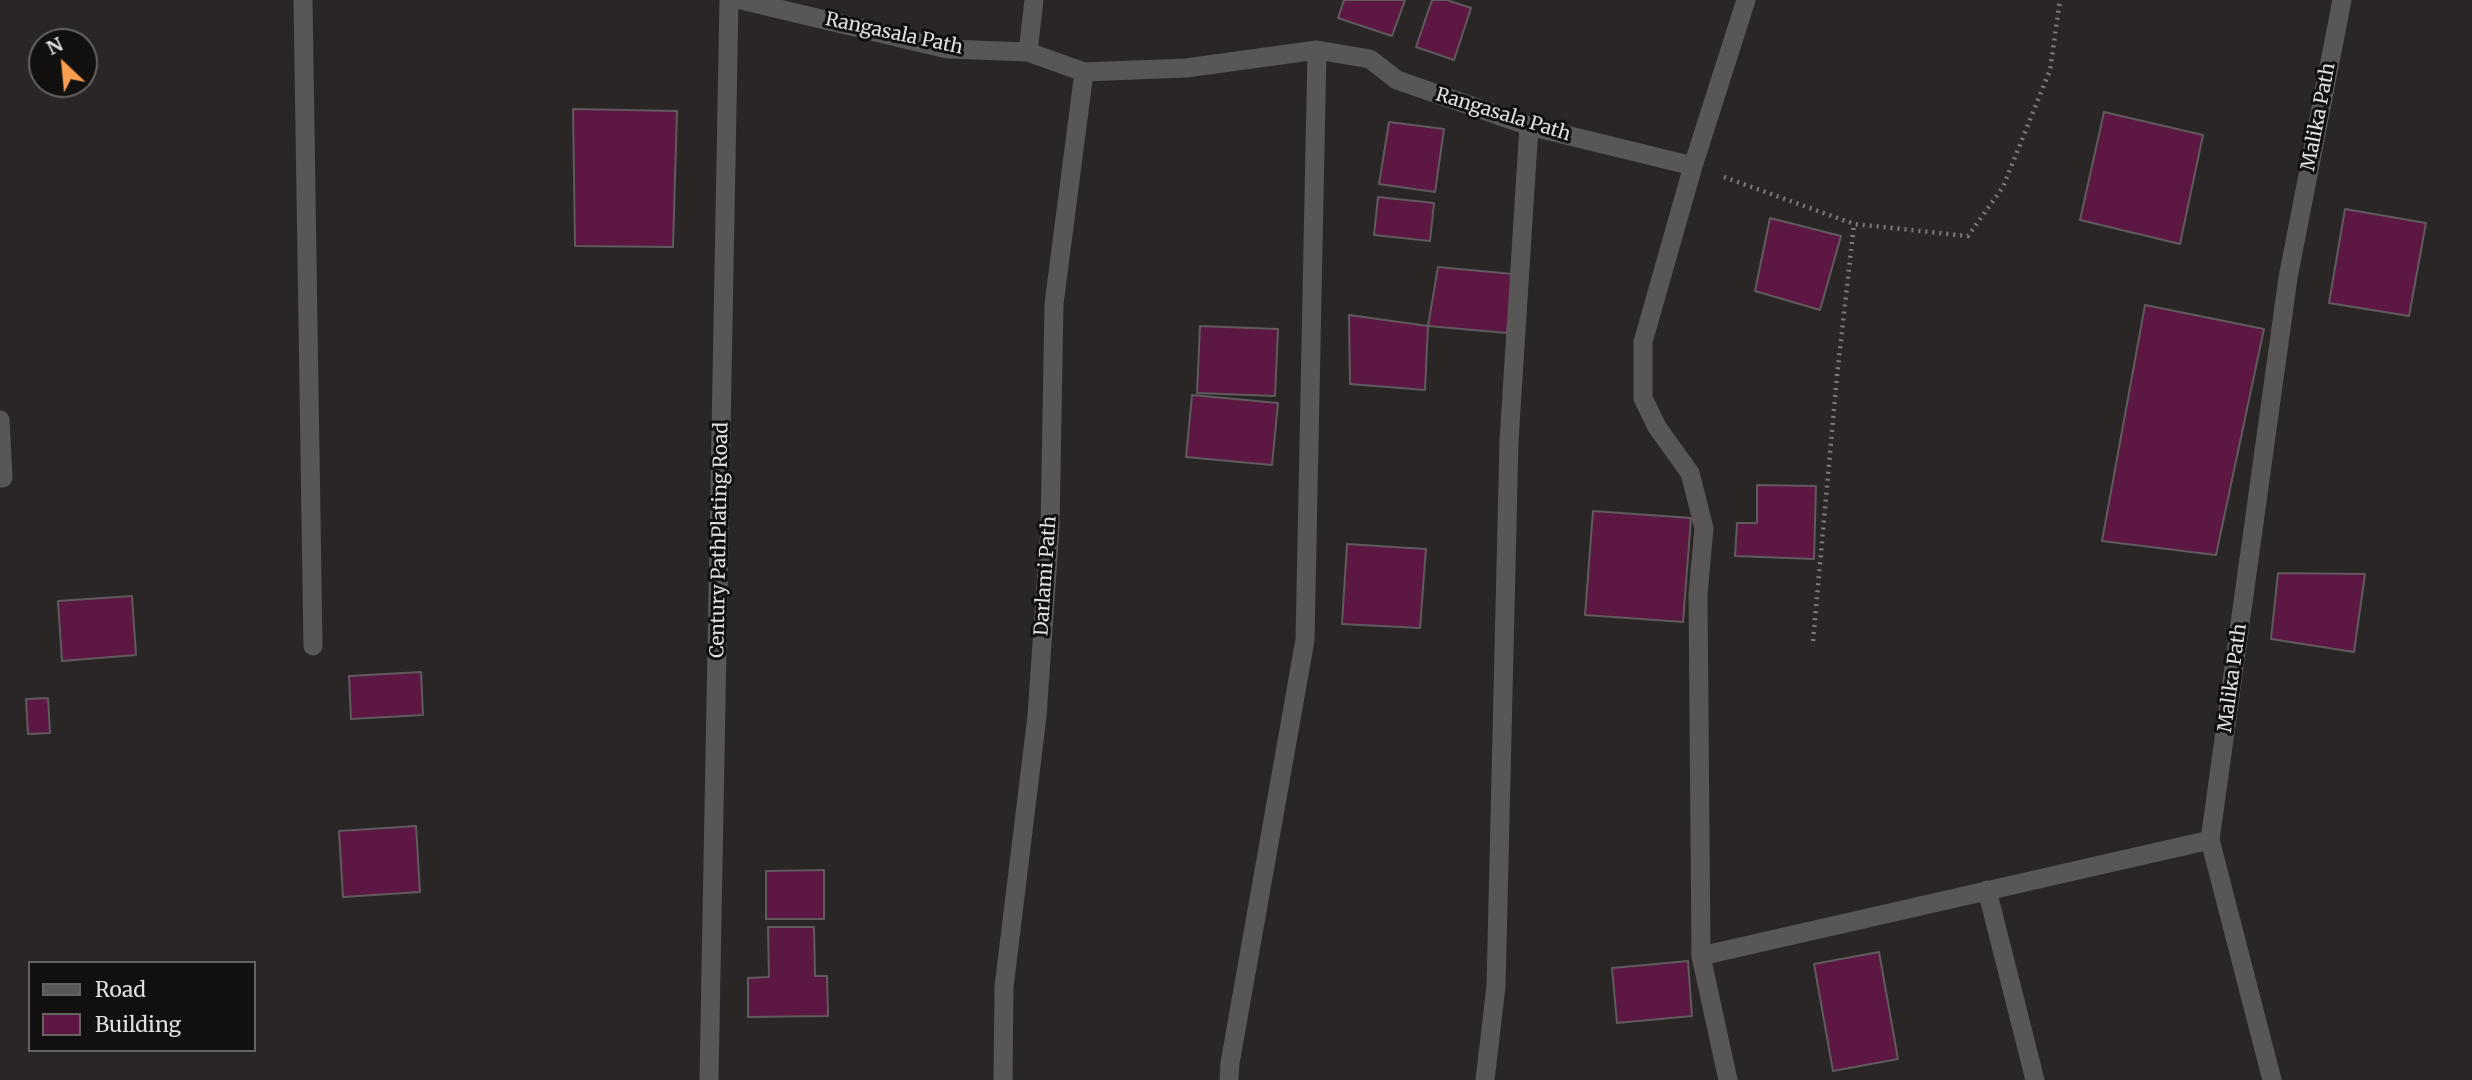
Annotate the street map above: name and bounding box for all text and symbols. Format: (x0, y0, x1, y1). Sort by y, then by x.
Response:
street label: Rangasala Path (823, 8, 965, 60)
north arrow (28, 28, 98, 98)
text: N (43, 32, 67, 60)
street label: Malika Path (2297, 61, 2341, 173)
street label: Rangasala Path (1433, 84, 1573, 146)
street label: Century PathPlating Road (707, 422, 733, 658)
street label: Darlami Path (1030, 515, 1062, 637)
street label: Malika Path (2214, 622, 2252, 734)
legend (28, 961, 256, 1052)
text: Road (95, 976, 146, 1003)
text: Building (95, 1011, 181, 1038)

